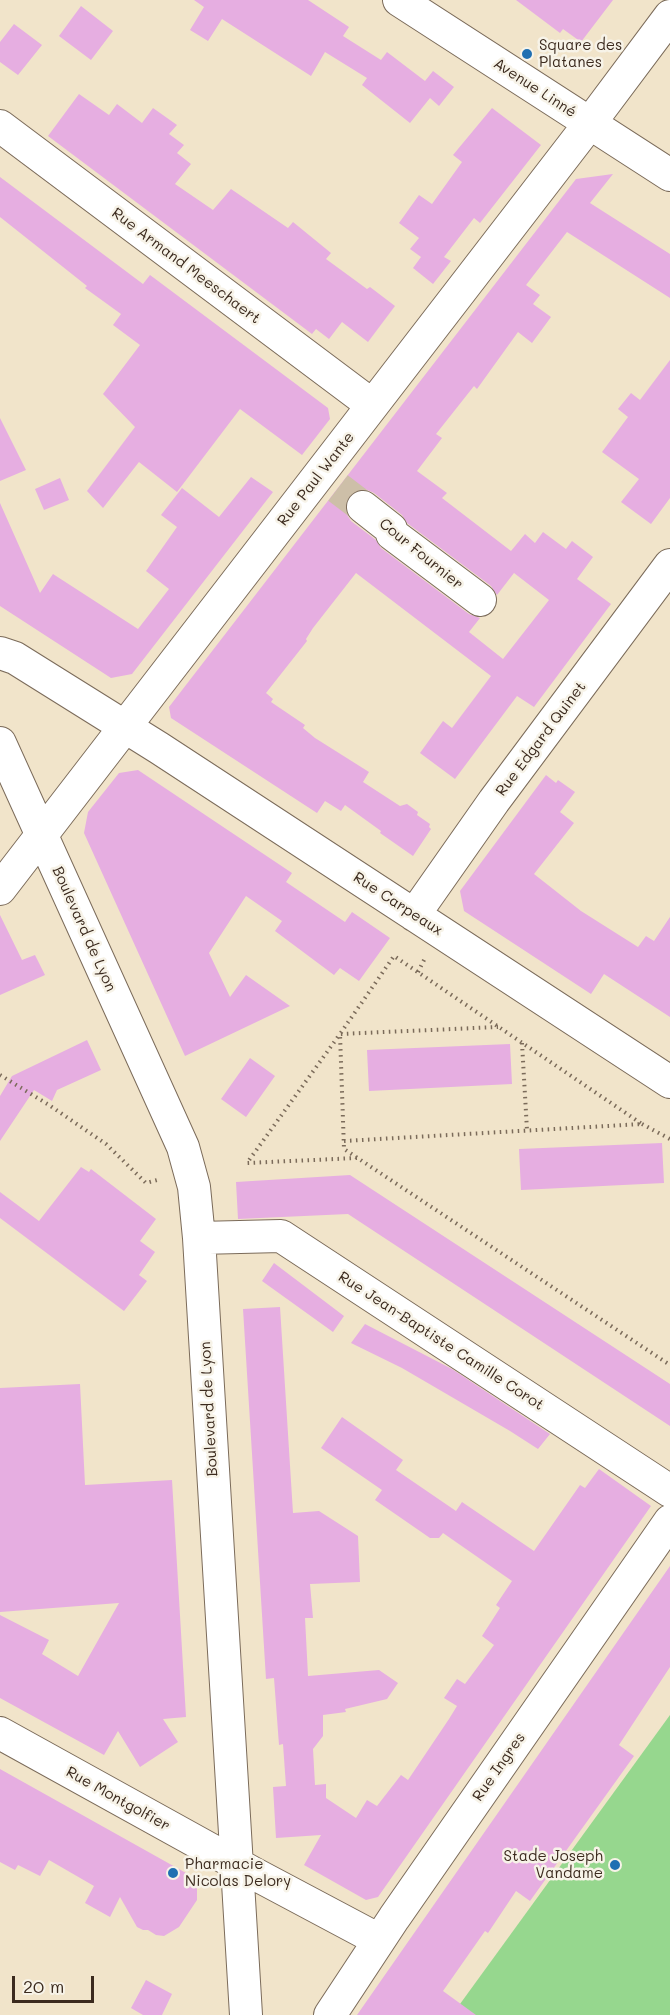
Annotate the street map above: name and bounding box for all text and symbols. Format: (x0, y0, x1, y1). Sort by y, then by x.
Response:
place label: Square des Platanes (539, 36, 622, 71)
marker: Square des Platanes (520, 47, 534, 61)
street label: Avenue Linné (490, 55, 580, 121)
street label: Rue Armand Meeschaert (108, 204, 264, 328)
street label: Rue Paul Wante (274, 429, 358, 529)
street label: Cour Fournier (375, 515, 467, 593)
street label: Rue Edgard Quinet (492, 678, 590, 800)
street label: Boulevard de Lyon (48, 864, 120, 994)
street label: Rue Carpeaux (350, 868, 446, 940)
street label: Rue Jean-Baptiste Camille Corot (335, 1268, 547, 1414)
street label: Boulevard de Lyon (196, 1341, 222, 1477)
street label: Rue Ingres (469, 1729, 529, 1805)
street label: Rue Montgolfier (63, 1763, 173, 1835)
place label: Stade Joseph Vandame (504, 1847, 603, 1882)
place label: Pharmacie Nicolas Delory (185, 1855, 291, 1890)
marker: Stade Joseph Vandame (608, 1858, 622, 1872)
marker: Pharmacie Nicolas Delory (166, 1866, 180, 1880)
scale bar (15, 1964, 98, 2002)
text: 20 m (23, 1974, 64, 1998)

